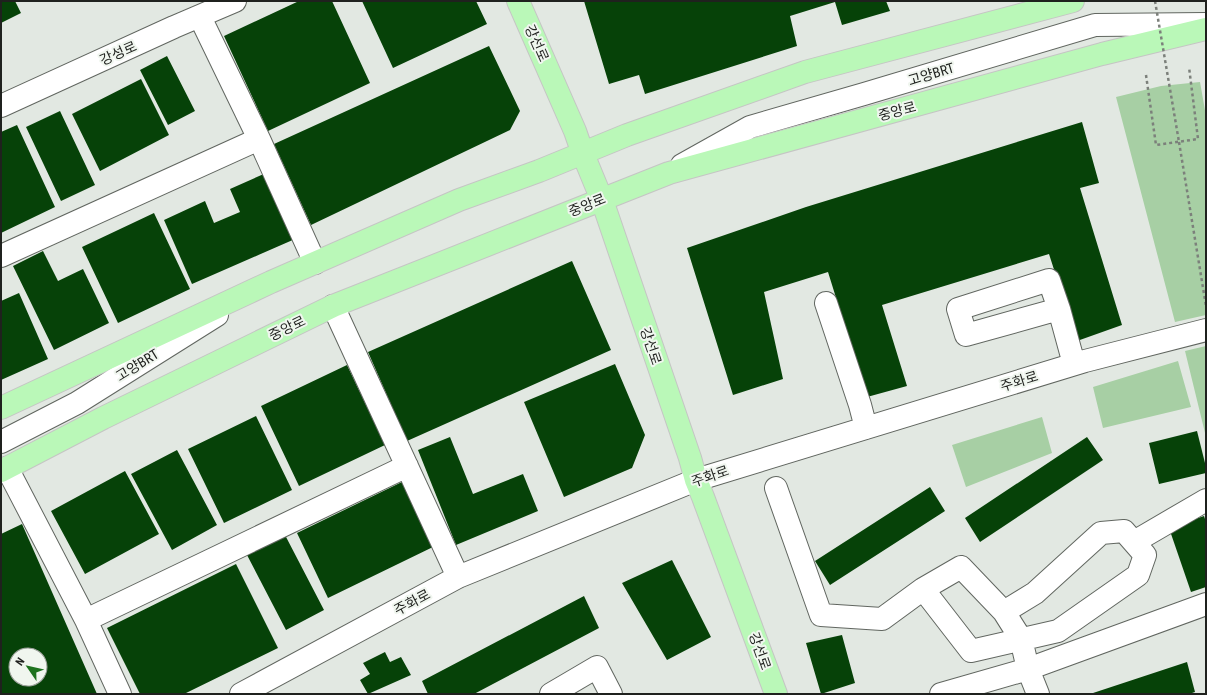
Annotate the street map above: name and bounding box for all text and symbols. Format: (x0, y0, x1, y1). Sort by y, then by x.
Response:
street label: 강선로 (522, 22, 552, 64)
street label: 강성로 (97, 38, 139, 68)
street label: 고양BRT (906, 59, 956, 89)
street label: 중앙로 (876, 98, 918, 124)
street label: 중앙로 (566, 190, 608, 220)
street label: 중앙로 (266, 312, 308, 344)
street label: 강선로 (637, 325, 665, 367)
street label: 고양BRT (113, 346, 161, 384)
street label: 주화로 (998, 368, 1040, 394)
street label: 주화로 (689, 462, 731, 490)
street label: 주화로 (391, 586, 433, 618)
street label: 강선로 (746, 630, 774, 672)
north arrow (8, 647, 48, 687)
text: N (13, 655, 28, 668)

